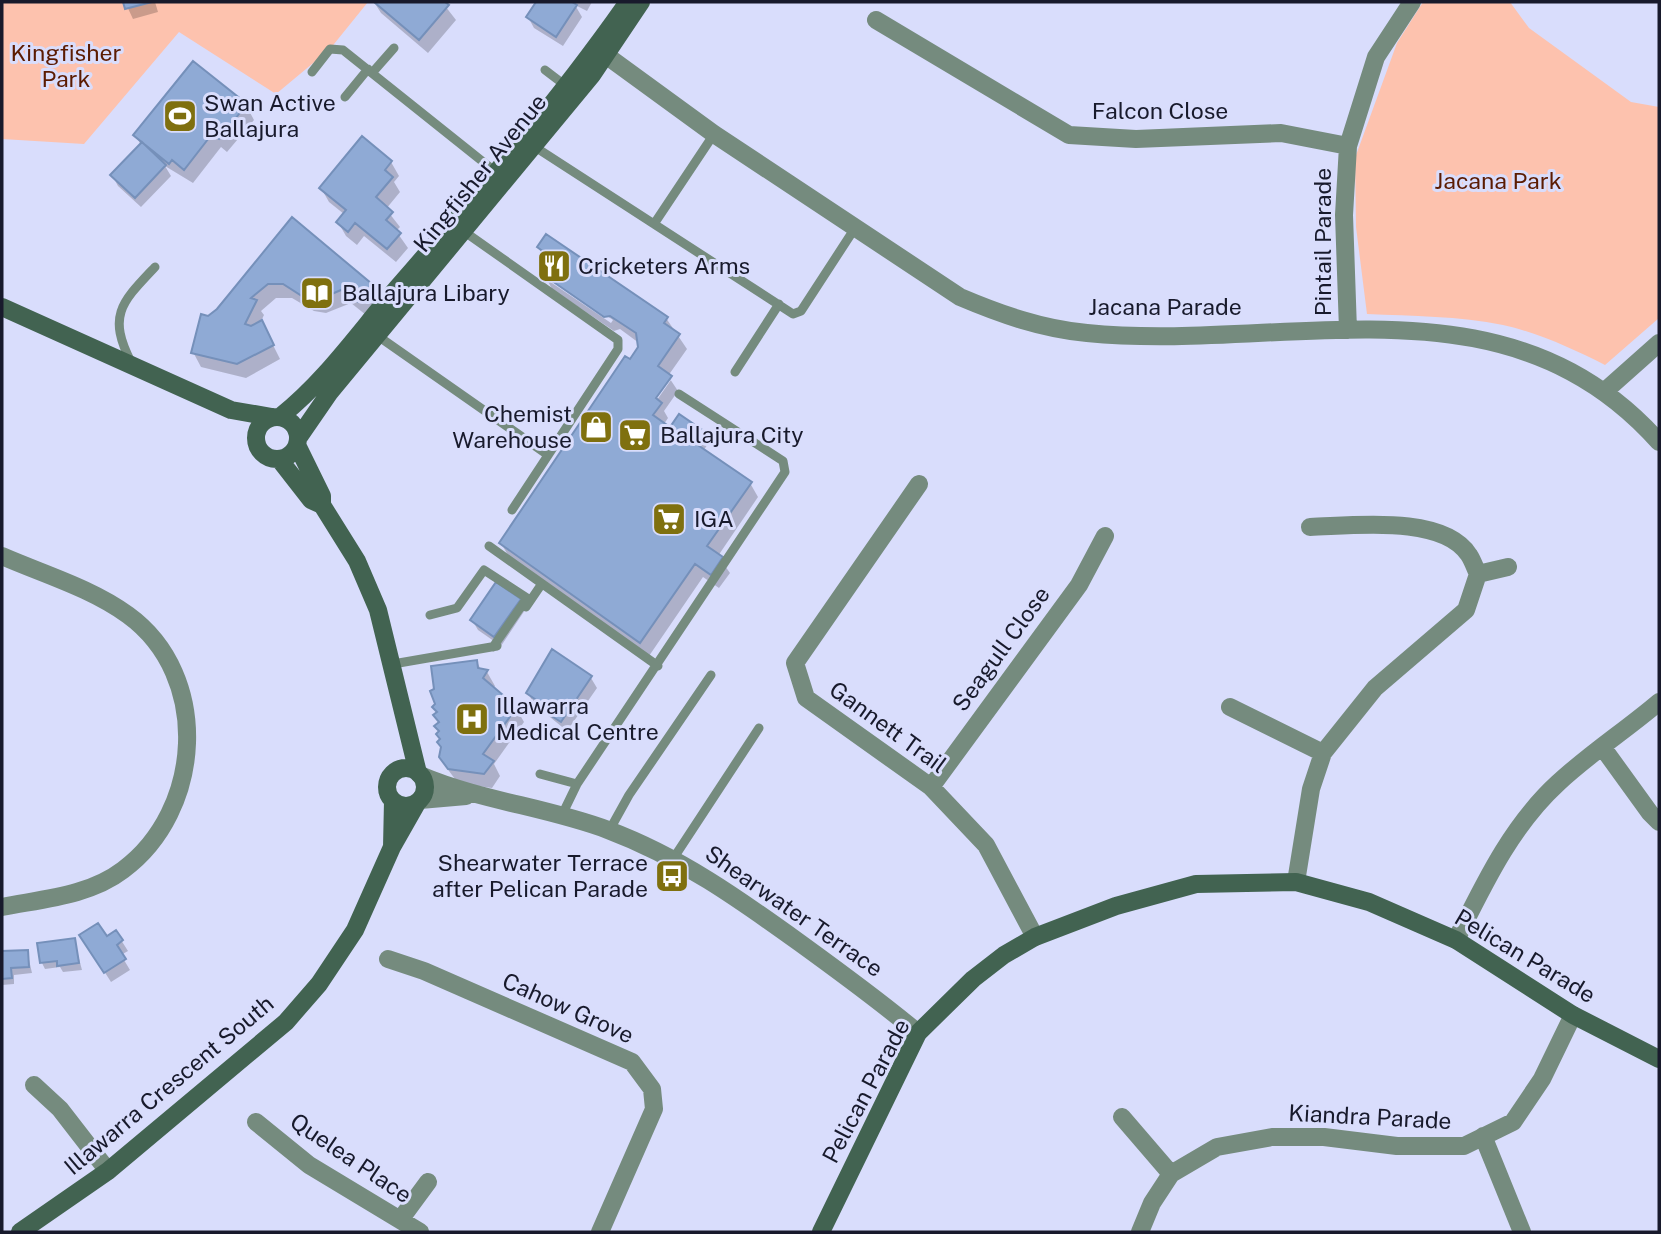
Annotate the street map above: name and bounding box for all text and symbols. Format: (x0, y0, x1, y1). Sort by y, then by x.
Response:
park label: Kingfisher Park (11, 39, 121, 92)
street label: Kingfisher Avenue (408, 88, 552, 257)
place label: Swan Active Ballajura (204, 89, 336, 142)
sports icon: Swan Active Ballajura (161, 97, 199, 135)
street label: Falcon Close (1092, 97, 1228, 124)
park label: Jacana Park (1434, 167, 1562, 194)
street label: Pintail Parade (1309, 168, 1336, 316)
restaurant icon: Cricketers Arms (535, 247, 573, 285)
place label: Cricketers Arms (578, 252, 750, 279)
library icon: Ballajura Libary (298, 274, 336, 312)
place label: Ballajura Libary (342, 279, 510, 306)
street label: Jacana Parade (1088, 293, 1242, 320)
place label: Chemist Warehouse (452, 400, 572, 453)
shop icon: Chemist Warehouse (577, 408, 615, 446)
supermarket icon: Ballajura City (616, 416, 654, 454)
place label: Ballajura City (660, 421, 804, 448)
supermarket icon: IGA (650, 500, 688, 538)
place label: IGA (694, 505, 734, 532)
street label: Seagull Close (946, 581, 1055, 716)
street label: Gannett Trail (825, 675, 952, 778)
place label: Illawarra Medical Centre (496, 692, 659, 745)
hospital icon: Illawarra Medical Centre (453, 700, 491, 738)
street label: Shearwater Terrace (700, 839, 888, 982)
place label: Shearwater Terrace after Pelican Parade (432, 849, 648, 902)
bus stop icon: Shearwater Terrace after Pelican Parade (653, 857, 691, 895)
street label: Pelican Parade (1450, 903, 1600, 1008)
street label: Cahow Grove (498, 967, 638, 1049)
street label: Illawarra Crescent South (59, 989, 279, 1180)
street label: Pelican Parade (816, 1014, 915, 1167)
street label: Kiandra Parade (1288, 1099, 1452, 1134)
street label: Quelea Place (285, 1107, 417, 1208)

